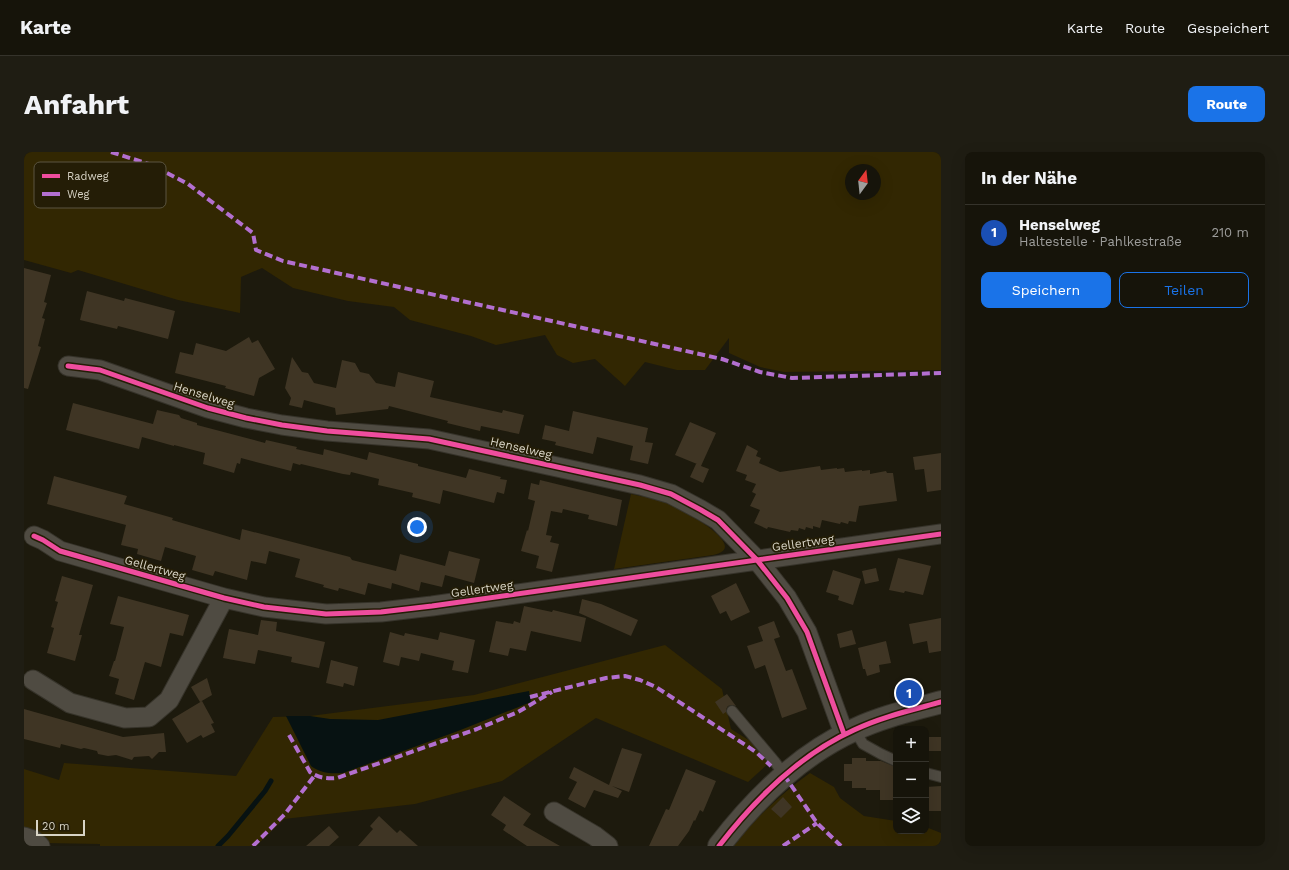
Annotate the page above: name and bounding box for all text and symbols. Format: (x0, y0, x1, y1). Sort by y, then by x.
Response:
text: Karte (20, 16, 71, 39)
text: Karte (1067, 20, 1103, 36)
text: Route (1125, 20, 1165, 36)
text: Gespeichert (1187, 20, 1269, 36)
button: Route (1188, 86, 1265, 122)
text: Anfahrt (24, 88, 129, 121)
legend (34, 162, 166, 208)
north arrow (845, 164, 881, 200)
text: In der Nähe (981, 168, 1077, 188)
text: Radweg (67, 170, 109, 183)
text: Weg (67, 188, 90, 201)
text: Henselweg (1019, 216, 1100, 234)
text: 1 (991, 225, 997, 240)
text: 210 m (1211, 225, 1249, 240)
text: Haltestelle · Pahlkestraße (1019, 234, 1182, 249)
button: Speichern (981, 272, 1111, 308)
button: Teilen (1119, 272, 1249, 308)
street label: Henselweg (172, 379, 237, 411)
street label: Henselweg (489, 434, 554, 462)
your location (407, 517, 427, 537)
street label: Gellertweg (771, 532, 836, 554)
street label: Gellertweg (123, 553, 188, 584)
street label: Gellertweg (450, 578, 515, 600)
pin: 1 (896, 678, 922, 708)
map controls (893, 726, 929, 834)
button: + (893, 726, 929, 762)
button: − (893, 762, 929, 798)
button: layers (893, 798, 929, 834)
scale bar (36, 818, 85, 837)
text: 20 m (42, 820, 70, 833)

